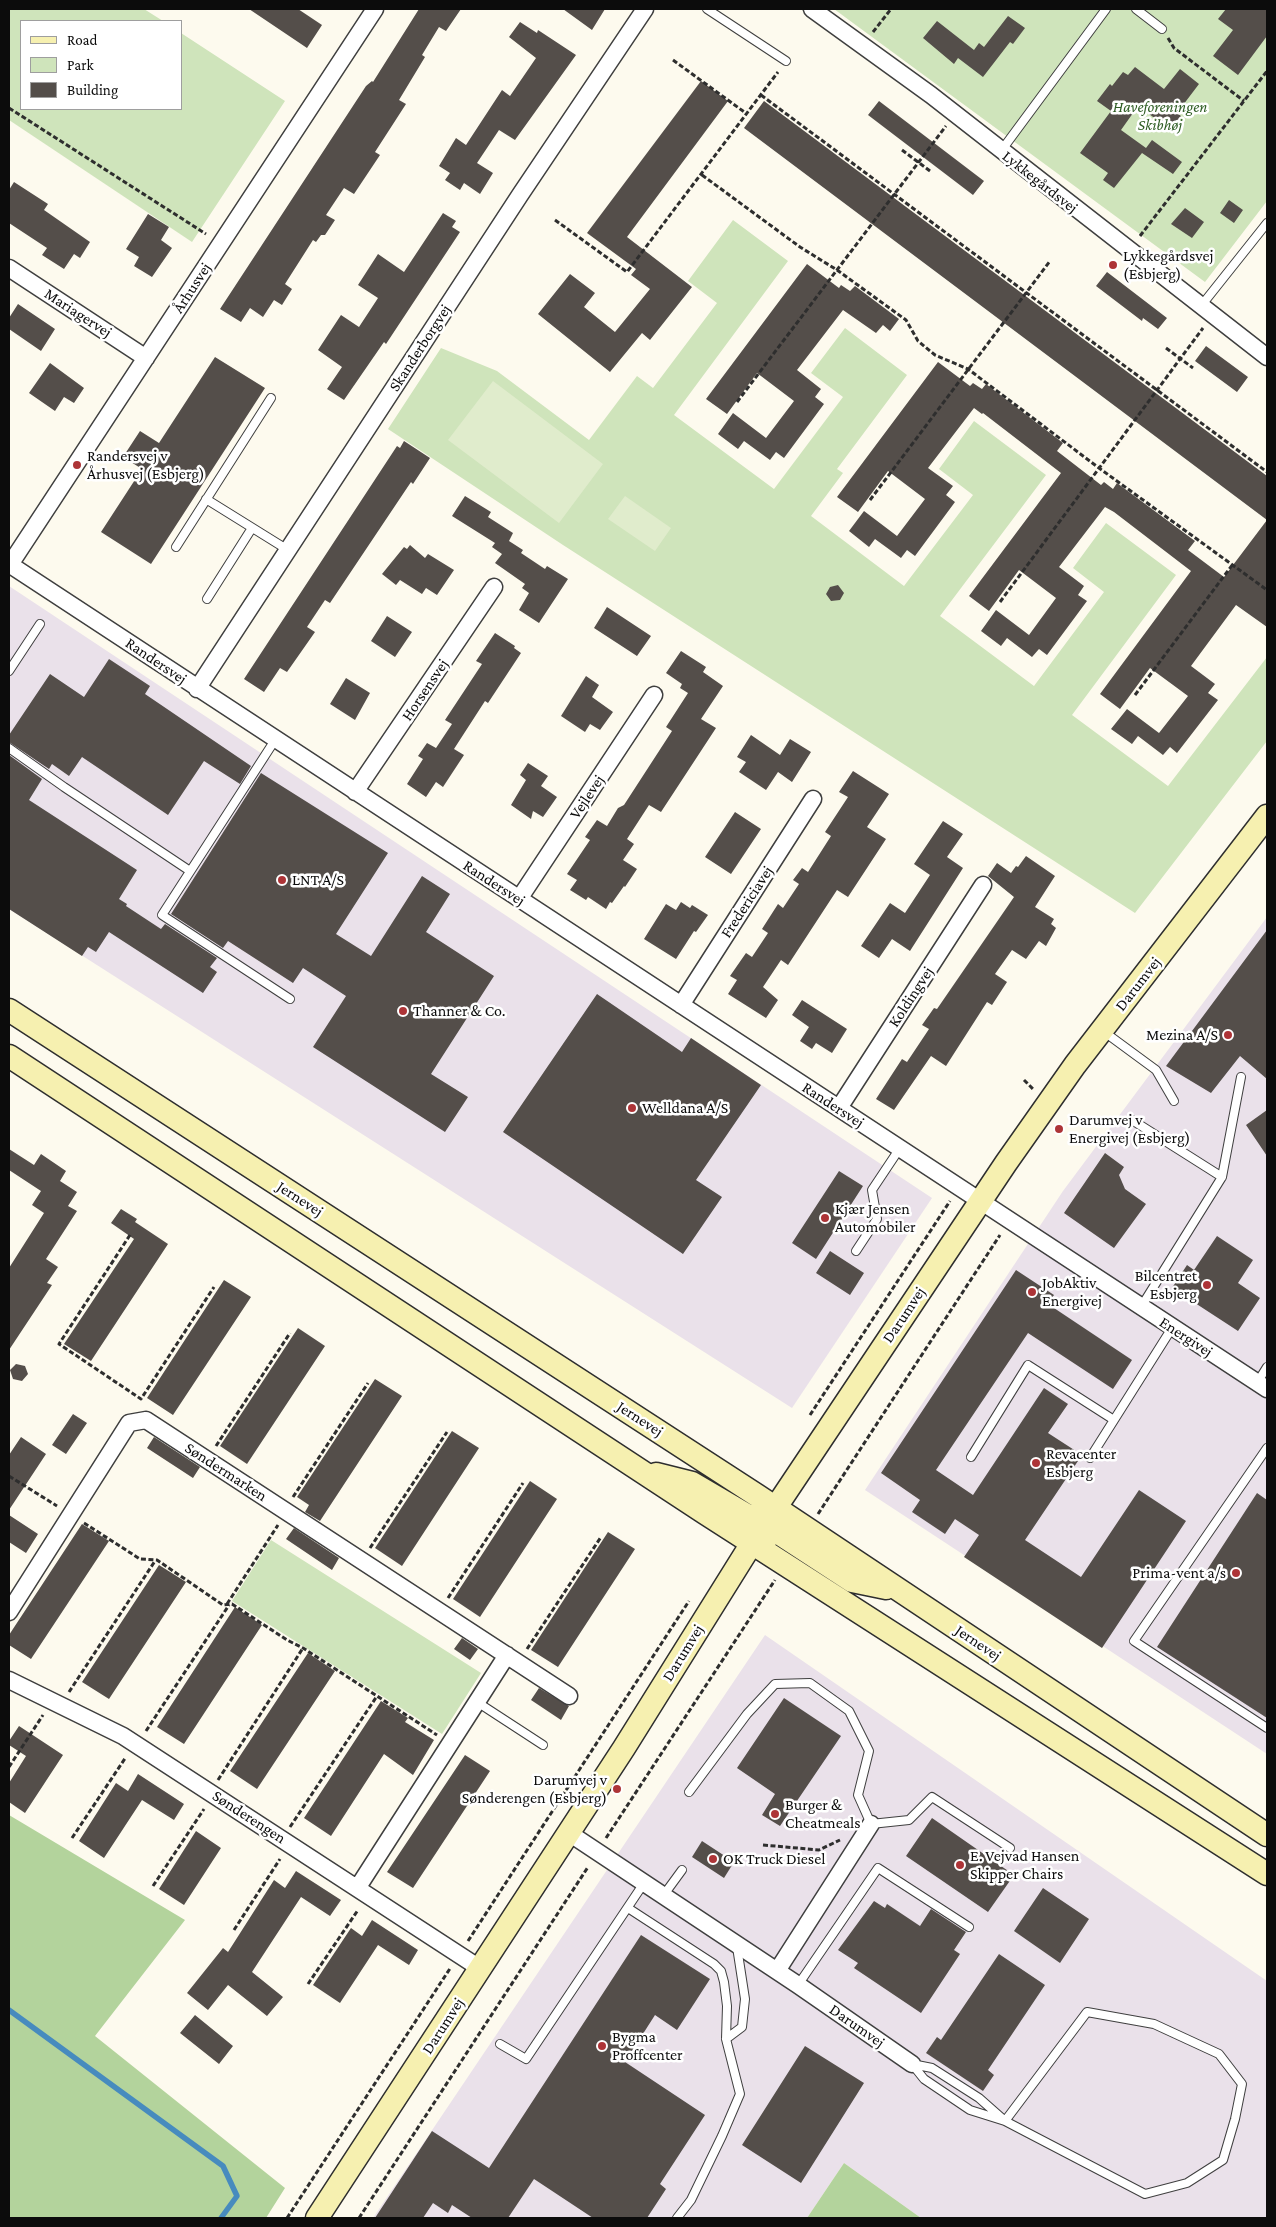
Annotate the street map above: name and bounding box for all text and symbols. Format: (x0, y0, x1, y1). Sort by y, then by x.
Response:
legend (20, 20, 182, 110)
text: Road (67, 32, 97, 48)
text: Park (67, 57, 94, 73)
text: Building (67, 82, 118, 98)
park label: Haveforeningen Skibhøj (1113, 97, 1207, 135)
street label: Lykkegårdsvej (998, 147, 1082, 217)
place label: Lykkegårdsvej (Esbjerg) (1123, 246, 1213, 284)
street label: Århusvej (169, 259, 215, 317)
marker: Lykkegårdsvej (Esbjerg) (1107, 259, 1119, 271)
street label: Mariagervej (41, 284, 115, 342)
street label: Skanderborgvej (385, 301, 455, 395)
place label: Randersvej v Århusvej (Esbjerg) (87, 446, 205, 484)
marker: Randersvej v Århusvej (Esbjerg) (71, 459, 83, 471)
street label: Randersvej (122, 633, 190, 689)
street label: Horsensvej (397, 655, 453, 725)
street label: Vejlevej (565, 771, 609, 823)
street label: Randersvej (459, 856, 529, 910)
street label: Fredericiavej (717, 862, 777, 942)
place label: LNT A/S (292, 870, 344, 890)
marker: LNT A/S (276, 874, 288, 886)
street label: Darumvej (1111, 953, 1165, 1015)
street label: Koldingvej (884, 963, 938, 1031)
place label: Thanner & Co. (413, 1001, 505, 1021)
marker: Thanner & Co. (397, 1005, 409, 1017)
place label: Mezina A/S (1146, 1025, 1218, 1045)
marker: Mezina A/S (1222, 1029, 1234, 1041)
street label: Randersvej (798, 1078, 868, 1132)
place label: Welldana A/S (642, 1098, 728, 1118)
marker: Welldana A/S (626, 1102, 638, 1114)
place label: Darumvej v Energivej (Esbjerg) (1069, 1110, 1190, 1148)
marker: Darumvej v Energivej (Esbjerg) (1053, 1123, 1065, 1135)
street label: Jernevej (273, 1177, 327, 1221)
place label: Kjær Jensen Automobiler (835, 1199, 916, 1237)
marker: Kjær Jensen Automobiler (819, 1212, 831, 1224)
place label: Bilcentret Esbjerg (1135, 1266, 1197, 1304)
place label: JobAktiv Energivej (1042, 1273, 1102, 1311)
marker: Bilcentret Esbjerg (1201, 1279, 1213, 1291)
street label: Darumvej (878, 1283, 930, 1347)
marker: JobAktiv Energivej (1026, 1286, 1038, 1298)
street label: Energivej (1156, 1313, 1216, 1361)
street label: Jernevej (613, 1397, 667, 1441)
street label: Søndermarken (181, 1438, 271, 1506)
place label: Revacenter Esbjerg (1046, 1444, 1116, 1482)
marker: Revacenter Esbjerg (1030, 1457, 1042, 1469)
place label: Prima-vent a/s (1132, 1563, 1226, 1583)
marker: Prima-vent a/s (1230, 1567, 1242, 1579)
street label: Darumvej (658, 1621, 708, 1685)
street label: Jernevej (951, 1621, 1005, 1665)
place label: Darumvej v Sønderengen (Esbjerg) (462, 1770, 607, 1808)
marker: Darumvej v Sønderengen (Esbjerg) (611, 1783, 623, 1795)
street label: Sønderengen (209, 1786, 289, 1848)
place label: Burger & Cheatmeals (785, 1795, 861, 1833)
marker: Burger & Cheatmeals (769, 1808, 781, 1820)
place label: E. Vejvad Hansen Skipper Chairs (970, 1846, 1079, 1884)
place label: OK Truck Diesel (723, 1849, 825, 1869)
marker: OK Truck Diesel (707, 1853, 719, 1865)
marker: E. Vejvad Hansen Skipper Chairs (954, 1859, 966, 1871)
street label: Darumvej (418, 1994, 468, 2058)
street label: Darumvej (826, 2000, 888, 2052)
place label: Bygma Proffcenter (612, 2027, 683, 2065)
marker: Bygma Proffcenter (596, 2040, 608, 2052)

